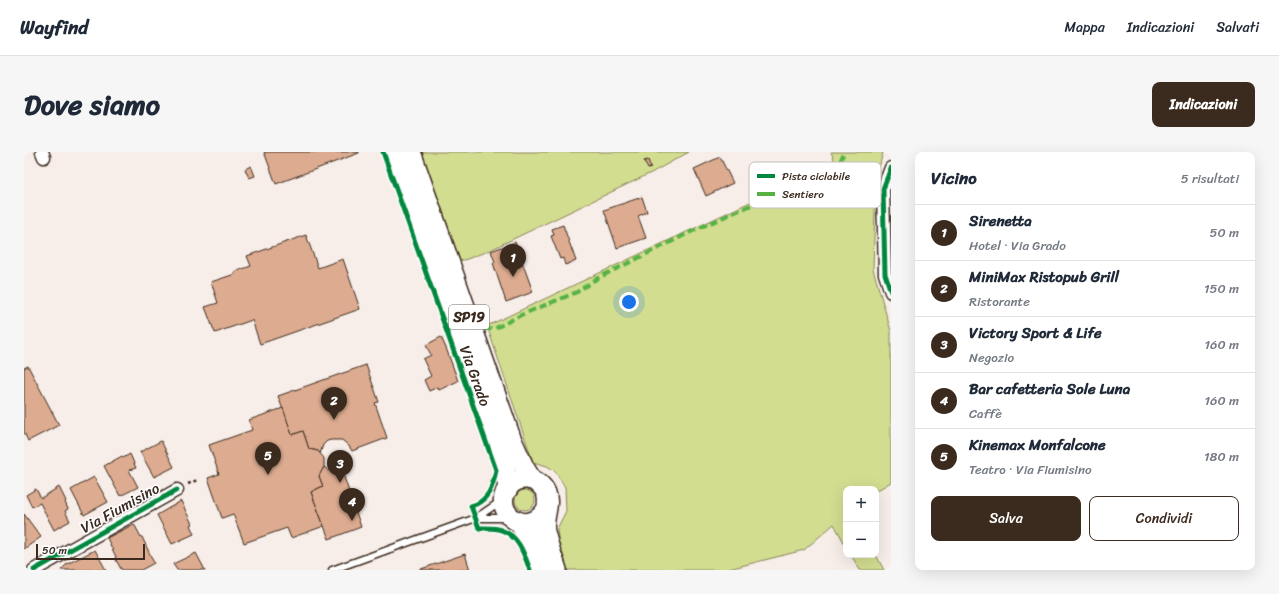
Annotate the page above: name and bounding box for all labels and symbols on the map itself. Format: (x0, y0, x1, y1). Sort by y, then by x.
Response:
legend (749, 162, 881, 208)
text: Pista ciclabile (782, 167, 851, 186)
text: Sentiero (782, 185, 824, 204)
pin: 1 (500, 244, 526, 277)
your location (619, 292, 639, 312)
road number: SP19 (449, 305, 489, 329)
street label: Via Grado (452, 342, 498, 410)
pin: 2 (321, 387, 347, 420)
pin: 5 (255, 442, 281, 475)
pin: 3 (327, 450, 353, 483)
street label: Via Fiumisino (76, 475, 165, 541)
pin: 4 (339, 488, 365, 521)
scale bar (36, 542, 145, 561)

